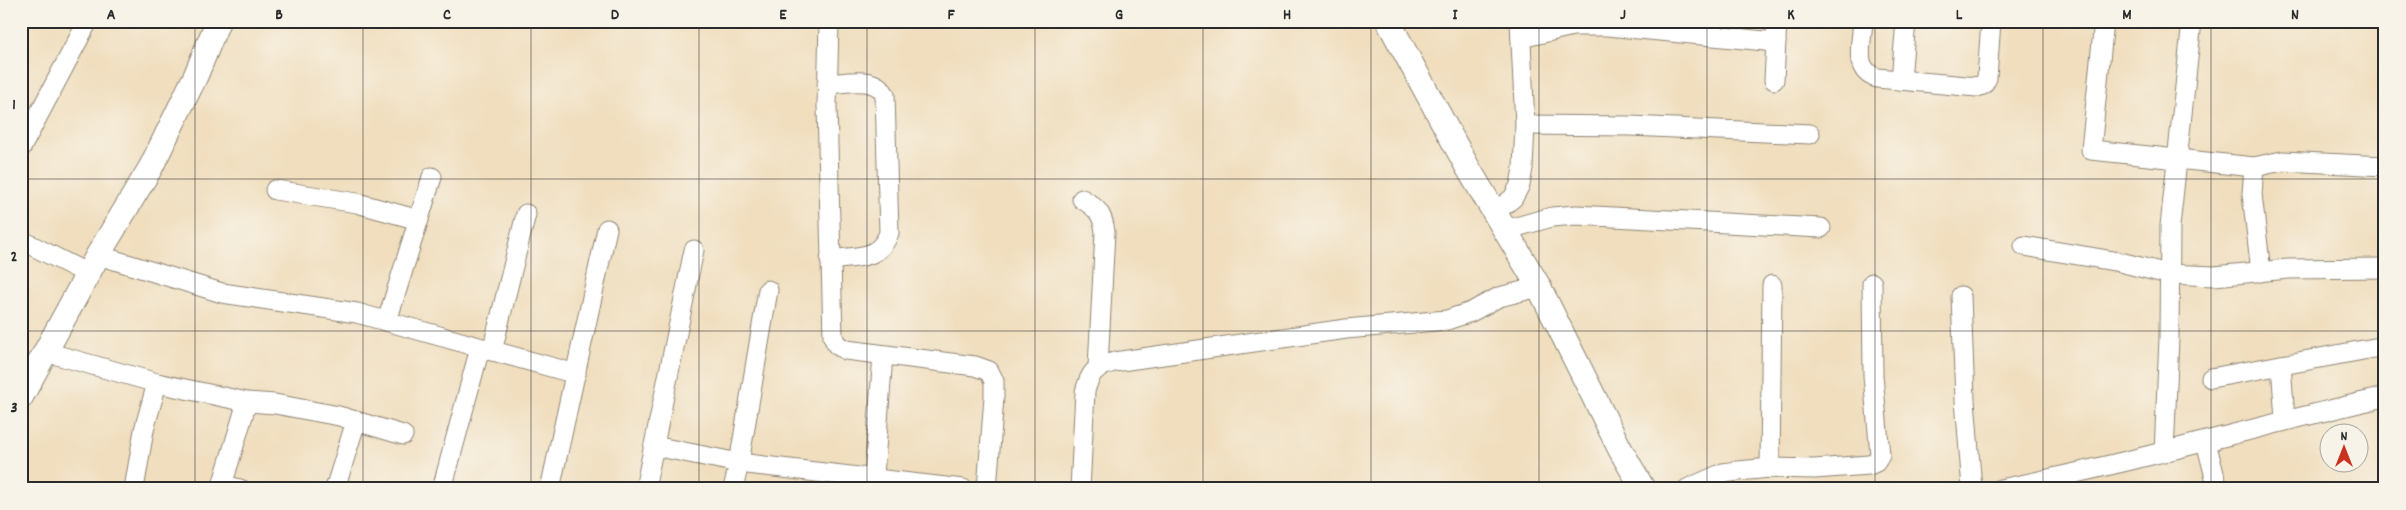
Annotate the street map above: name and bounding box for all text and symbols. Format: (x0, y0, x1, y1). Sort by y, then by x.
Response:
text: A (107, 4, 116, 27)
text: B (275, 4, 283, 27)
text: C (443, 4, 451, 27)
text: D (611, 4, 620, 27)
text: E (779, 4, 787, 27)
text: F (947, 4, 955, 27)
text: G (1115, 4, 1123, 27)
text: H (1283, 4, 1291, 27)
text: I (1453, 4, 1459, 27)
text: J (1620, 4, 1626, 27)
text: K (1787, 4, 1795, 27)
text: L (1956, 4, 1963, 27)
text: M (2122, 4, 2132, 27)
text: N (2291, 4, 2299, 27)
text: 1 (12, 94, 16, 117)
text: 2 (11, 246, 18, 269)
text: 3 (10, 397, 18, 420)
north arrow (2318, 422, 2368, 472)
text: N (2341, 427, 2348, 447)

